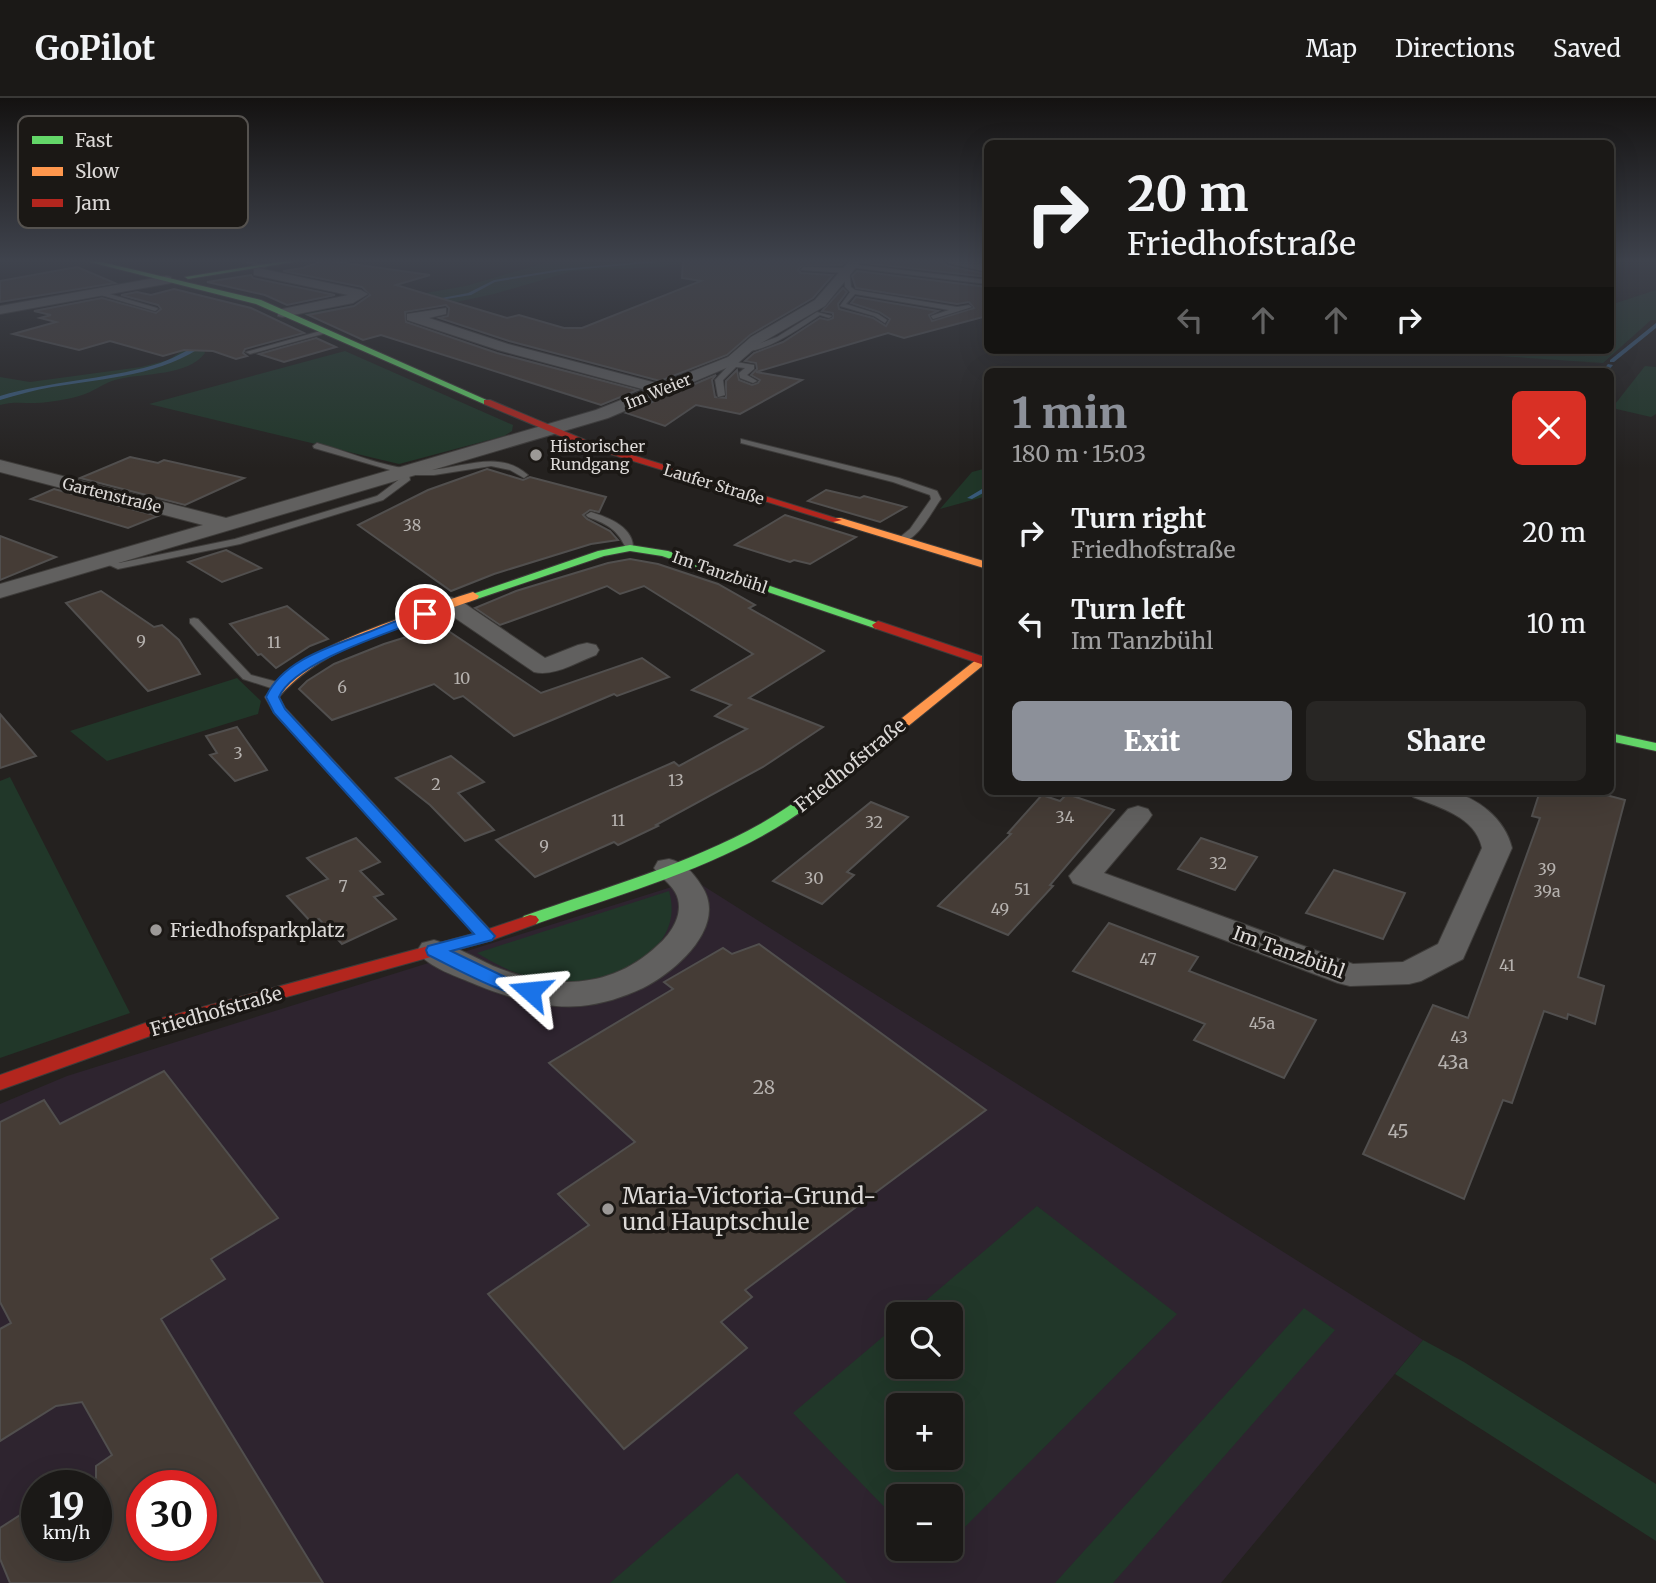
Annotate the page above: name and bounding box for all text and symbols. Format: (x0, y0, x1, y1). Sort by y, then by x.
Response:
text: GoPilot (35, 28, 155, 69)
text: Map (1306, 33, 1357, 64)
text: Directions (1395, 33, 1515, 64)
text: Saved (1553, 33, 1621, 64)
legend (18, 116, 248, 228)
text: Fast (75, 128, 113, 152)
text: Slow (75, 159, 120, 183)
text: 20 m (1127, 163, 1248, 224)
icon: right (1012, 168, 1103, 259)
text: Jam (74, 191, 111, 215)
text: Friedhofstraße (1127, 224, 1356, 264)
icon: left (1171, 301, 1209, 339)
icon: ahead (1244, 301, 1282, 339)
icon: ahead (1317, 301, 1355, 339)
icon: right (1390, 301, 1428, 339)
street label: Im Weier (622, 369, 694, 413)
text: 1 min (1012, 387, 1127, 439)
button: close (1512, 391, 1586, 465)
place label: Historischer Rundgang (550, 436, 645, 474)
text: 180 m · 15:03 (1012, 439, 1146, 468)
marker: Historischer Rundgang (528, 447, 544, 463)
street label: Laufer Straße (661, 459, 767, 509)
street label: Gartenstraße (61, 473, 163, 517)
text: Turn right (1071, 502, 1206, 535)
icon: right (1012, 514, 1050, 552)
house number: 38 (403, 515, 421, 535)
text: 20 m (1522, 516, 1586, 549)
text: Friedhofstraße (1071, 535, 1236, 564)
street label: Im Tanzbühl (670, 546, 770, 598)
pin (395, 584, 455, 644)
text: Turn left (1071, 593, 1185, 626)
icon: arrive (406, 595, 444, 633)
icon: left (1012, 605, 1050, 643)
text: 10 m (1527, 607, 1586, 640)
text: Im Tanzbühl (1071, 626, 1213, 655)
house number: 9 (136, 631, 146, 651)
house number: 11 (267, 632, 281, 652)
house number: 10 (454, 668, 470, 688)
house number: 6 (337, 677, 347, 697)
button: Exit (1012, 701, 1292, 781)
button: Share (1306, 701, 1586, 781)
street label: Friedhofstraße (790, 713, 910, 817)
house number: 3 (233, 743, 243, 763)
house number: 13 (668, 770, 684, 790)
house number: 2 (431, 774, 441, 794)
house number: 34 (1056, 807, 1075, 827)
house number: 11 (611, 810, 625, 830)
house number: 32 (865, 812, 883, 832)
house number: 9 (539, 836, 549, 856)
house number: 32 (1209, 853, 1227, 873)
house number: 39 (1538, 859, 1556, 879)
house number: 30 (804, 868, 824, 888)
house number: 7 (338, 876, 348, 896)
house number: 51 (1014, 879, 1030, 899)
house number: 39a (1534, 881, 1561, 901)
house number: 49 (991, 899, 1009, 919)
place label: Friedhofsparkplatz (170, 918, 345, 942)
street label: Im Tanzbühl (1230, 921, 1348, 983)
marker: Friedhofsparkplatz (148, 922, 164, 938)
house number: 47 (1139, 949, 1157, 969)
position arrow (493, 954, 567, 1028)
house number: 41 (1499, 955, 1515, 975)
street label: Friedhofstraße (147, 981, 285, 1041)
house number: 45a (1249, 1013, 1276, 1033)
house number: 43 (1450, 1027, 1468, 1047)
house number: 43a (1437, 1050, 1469, 1074)
house number: 28 (753, 1075, 775, 1099)
house number: 45 (1387, 1119, 1409, 1143)
place label: Maria-Victoria-Grund- und Hauptschule (622, 1181, 876, 1236)
marker: Maria-Victoria-Grund- und Hauptschule (600, 1201, 616, 1217)
map controls (886, 1302, 963, 1561)
button: search (886, 1302, 963, 1379)
button: + (886, 1393, 963, 1470)
speed limit sign: 30 (126, 1470, 217, 1561)
text: 19 (48, 1484, 85, 1528)
button: − (886, 1484, 963, 1561)
text: km/h (43, 1521, 90, 1544)

